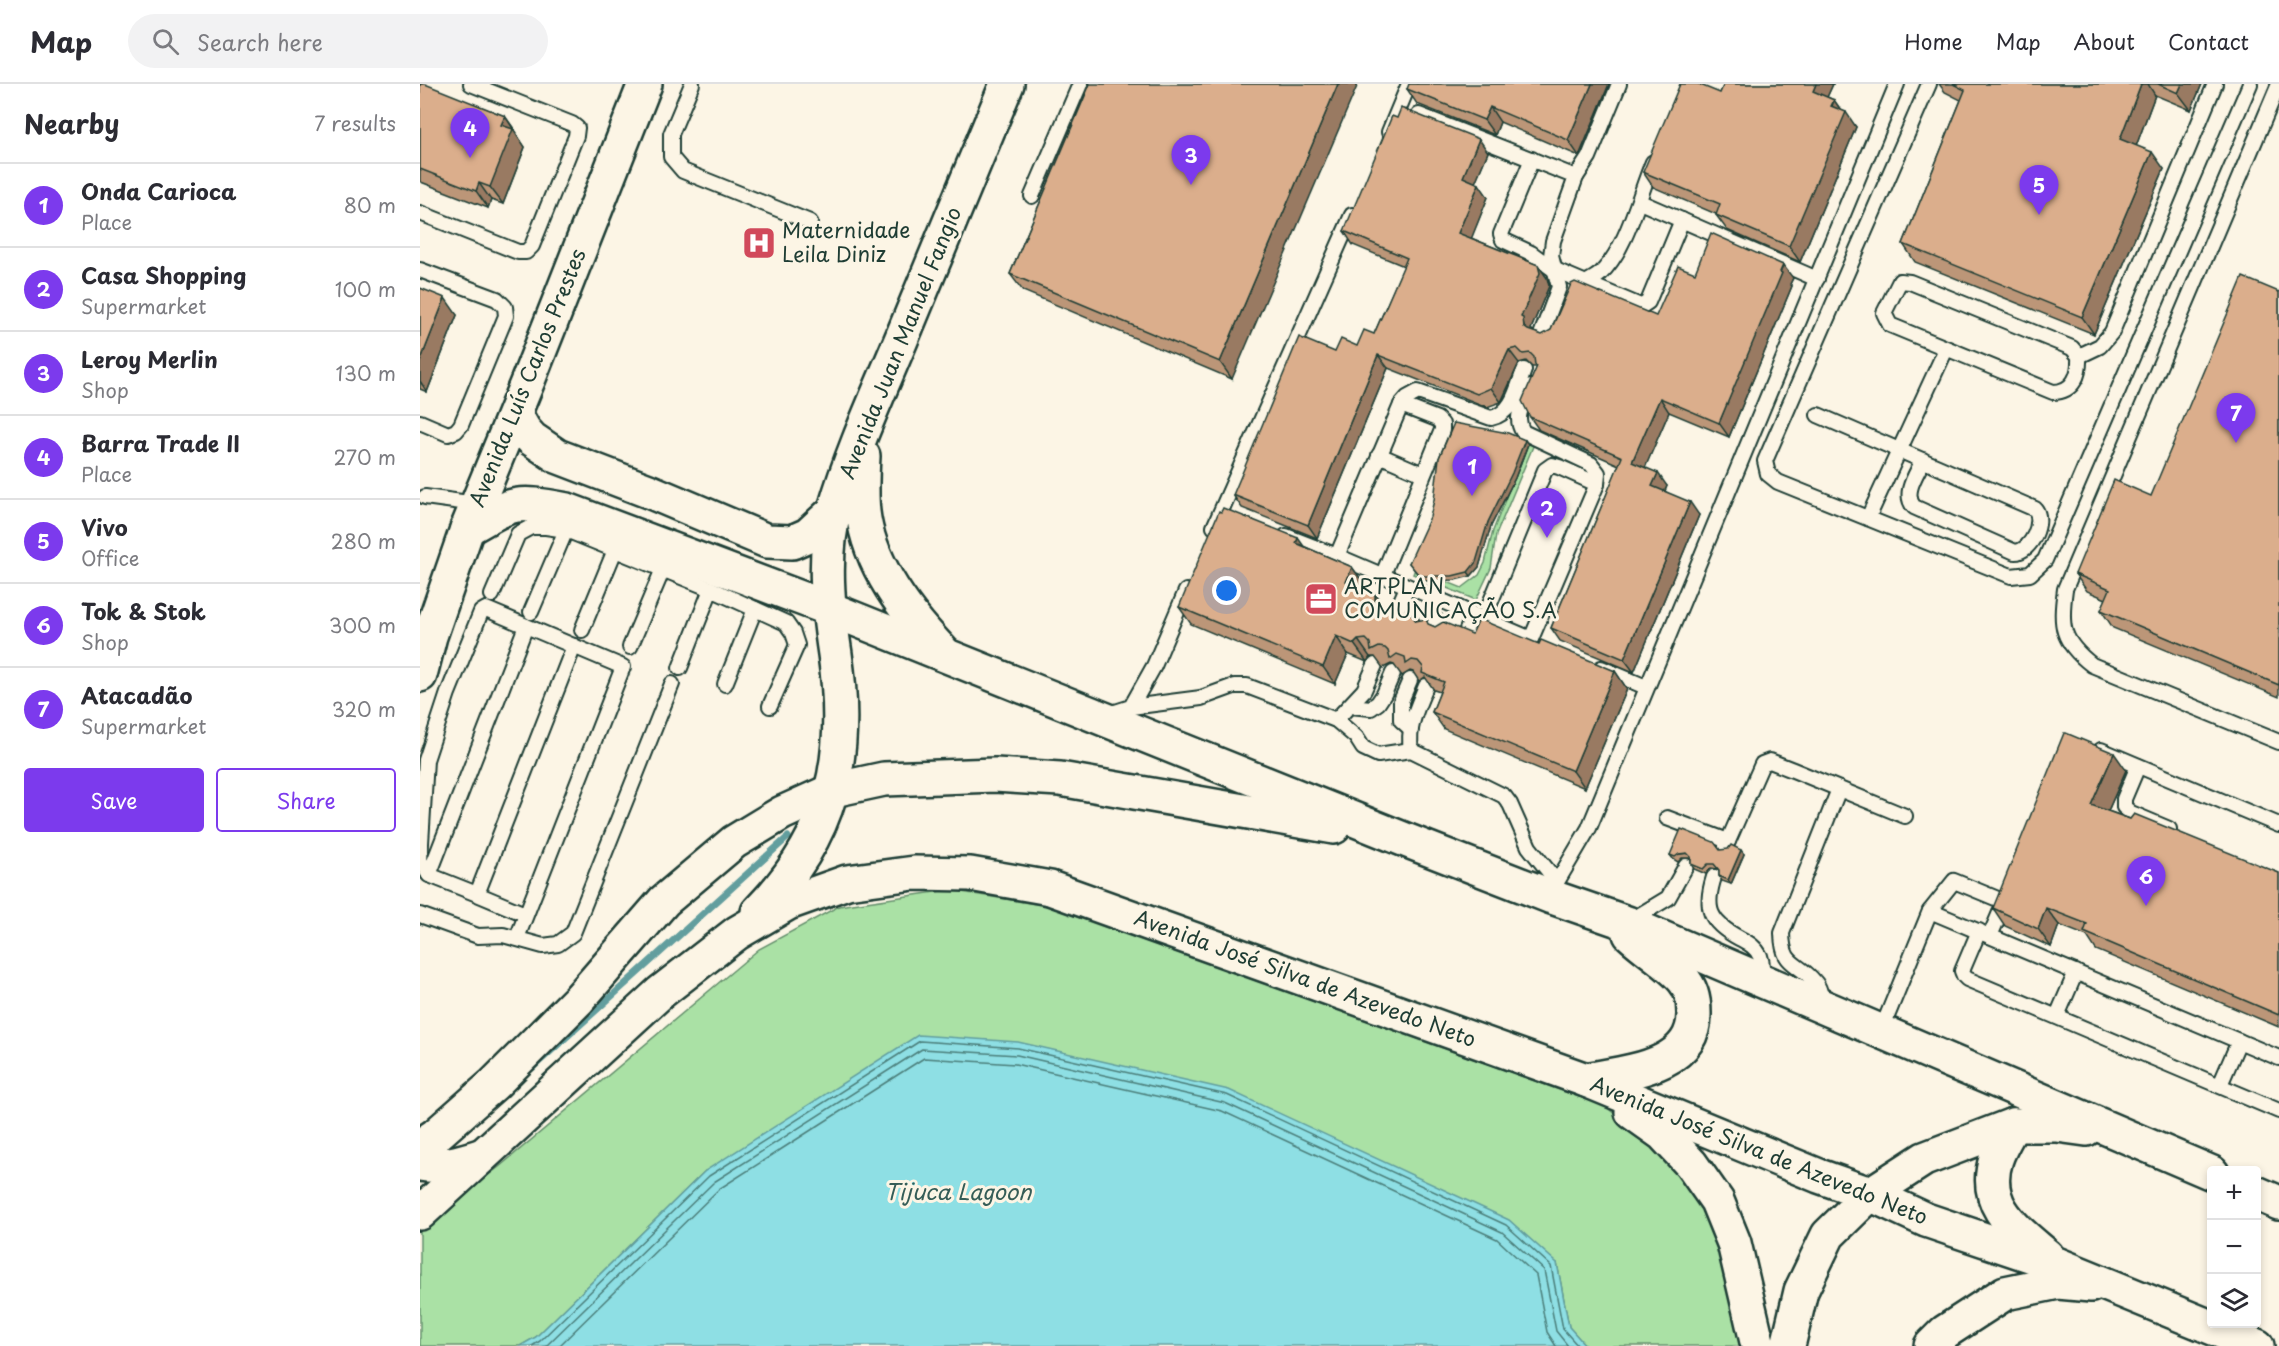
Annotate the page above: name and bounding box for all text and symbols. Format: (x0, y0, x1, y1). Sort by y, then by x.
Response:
search box (128, 14, 548, 68)
text: Map (30, 20, 92, 63)
icon: search (149, 25, 182, 58)
text: Search here (197, 25, 323, 58)
text: Home (1904, 25, 1963, 57)
text: Map (1996, 25, 2041, 57)
text: About (2074, 25, 2135, 57)
text: Contact (2168, 25, 2249, 57)
text: Nearby (24, 104, 119, 143)
text: 7 results (314, 108, 396, 138)
pin: 4 (451, 109, 490, 158)
pin: 3 (1172, 135, 1210, 185)
pin: 5 (2020, 166, 2058, 215)
text: Onda Carioca (81, 174, 237, 207)
text: 1 (39, 190, 48, 220)
text: 80 m (344, 190, 396, 220)
street label: Avenida Juan Manuel Fangio (830, 201, 968, 483)
text: Place (81, 207, 132, 237)
place label: Maternidade Leila Diniz (782, 213, 910, 269)
hospital icon: Maternidade Leila Diniz (741, 225, 777, 261)
street label: Avenida Luís Carlos Prestes (460, 243, 593, 511)
text: Casa Shopping (81, 258, 246, 291)
text: 2 (36, 274, 51, 304)
text: 100 m (335, 274, 396, 304)
text: Supermarket (81, 291, 207, 321)
text: Leroy Merlin (81, 342, 218, 375)
text: 3 (37, 358, 50, 388)
text: 130 m (336, 358, 396, 388)
text: Shop (81, 375, 129, 405)
pin: 7 (2216, 394, 2256, 443)
text: Barra Trade II (81, 426, 240, 459)
text: 4 (37, 442, 50, 472)
text: 270 m (333, 442, 396, 472)
pin: 1 (1452, 446, 1492, 496)
text: Place (81, 459, 132, 489)
pin: 2 (1528, 488, 1566, 538)
text: Vivo (81, 510, 128, 543)
text: 5 (37, 526, 50, 556)
text: 280 m (331, 526, 396, 556)
text: Office (81, 543, 139, 573)
place label: ARTPLAN COMUNICAÇÃO S.A (1344, 569, 1557, 625)
your location (1212, 576, 1241, 605)
office icon: ARTPLAN COMUNICAÇÃO S.A (1303, 581, 1339, 617)
text: Tok & Stok (81, 594, 206, 627)
text: 6 (36, 610, 51, 640)
text: 300 m (329, 610, 396, 640)
text: Shop (81, 627, 129, 657)
text: Atacadão (81, 678, 192, 711)
text: 7 (38, 694, 49, 724)
text: 320 m (332, 694, 396, 724)
text: Supermarket (81, 711, 207, 741)
button: Save (24, 768, 204, 832)
button: Share (216, 768, 396, 832)
pin: 6 (2126, 856, 2166, 906)
street label: Avenida José Silva de Azevedo Neto (1130, 900, 1481, 1054)
street label: Avenida José Silva de Azevedo Neto (1586, 1067, 1933, 1232)
map controls (2207, 1166, 2261, 1328)
button: + (2207, 1166, 2261, 1220)
water label: Tijuca Lagoon (885, 1174, 1033, 1207)
button: − (2207, 1220, 2261, 1274)
button: layers (2207, 1274, 2261, 1328)

